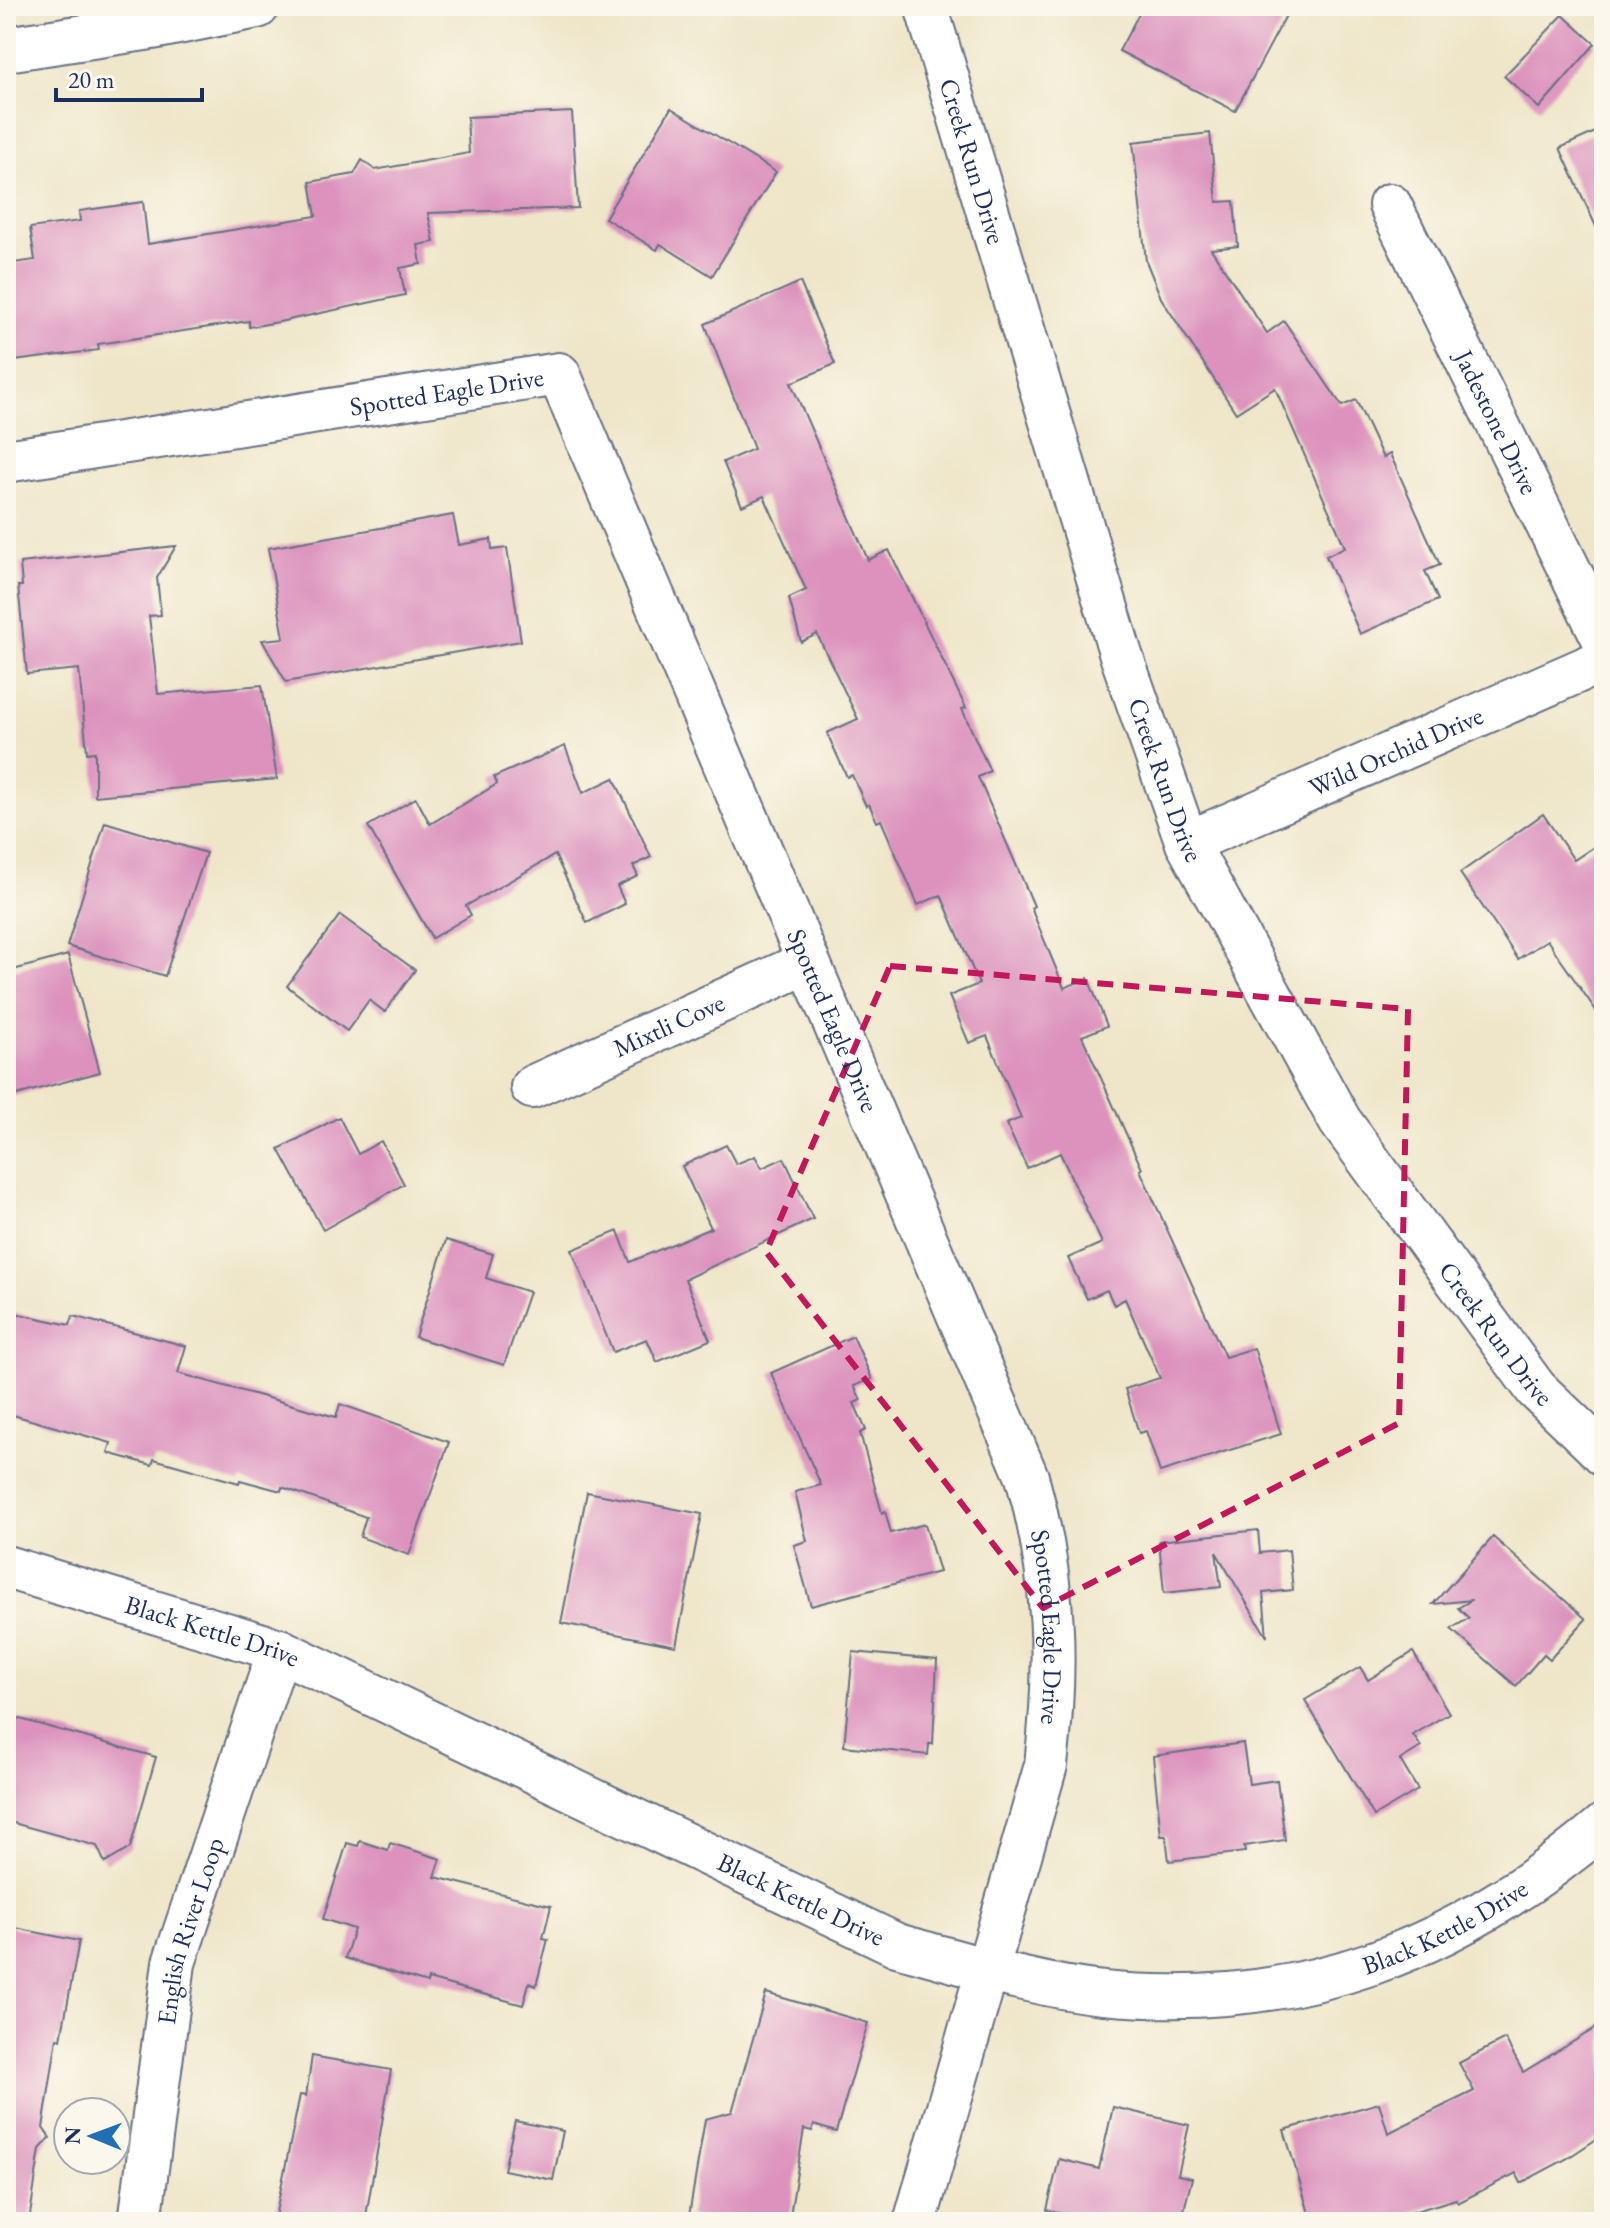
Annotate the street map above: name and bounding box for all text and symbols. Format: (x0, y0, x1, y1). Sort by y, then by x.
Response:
scale bar (56, 52, 202, 102)
text: 20 m (68, 64, 115, 95)
street label: Creek Run Drive (932, 74, 1014, 248)
street label: Jadestone Drive (1446, 343, 1547, 500)
street label: Spotted Eagle Drive (347, 360, 546, 424)
street label: Creek Run Drive (1120, 693, 1211, 868)
street label: Wild Orchid Drive (1303, 698, 1488, 805)
street label: Spotted Eagle Drive (779, 924, 887, 1117)
street label: Mixtli Cove (608, 985, 730, 1065)
street label: Creek Run Drive (1431, 1255, 1560, 1413)
street label: Spotted Eagle Drive (1023, 1526, 1070, 1726)
street label: Black Kettle Drive (121, 1587, 306, 1675)
street label: English River Loop (149, 1833, 232, 2027)
street label: Black Kettle Drive (712, 1845, 890, 1954)
street label: Black Kettle Drive (1358, 1871, 1534, 1982)
north arrow (52, 2096, 132, 2176)
text: N (58, 2126, 87, 2145)

